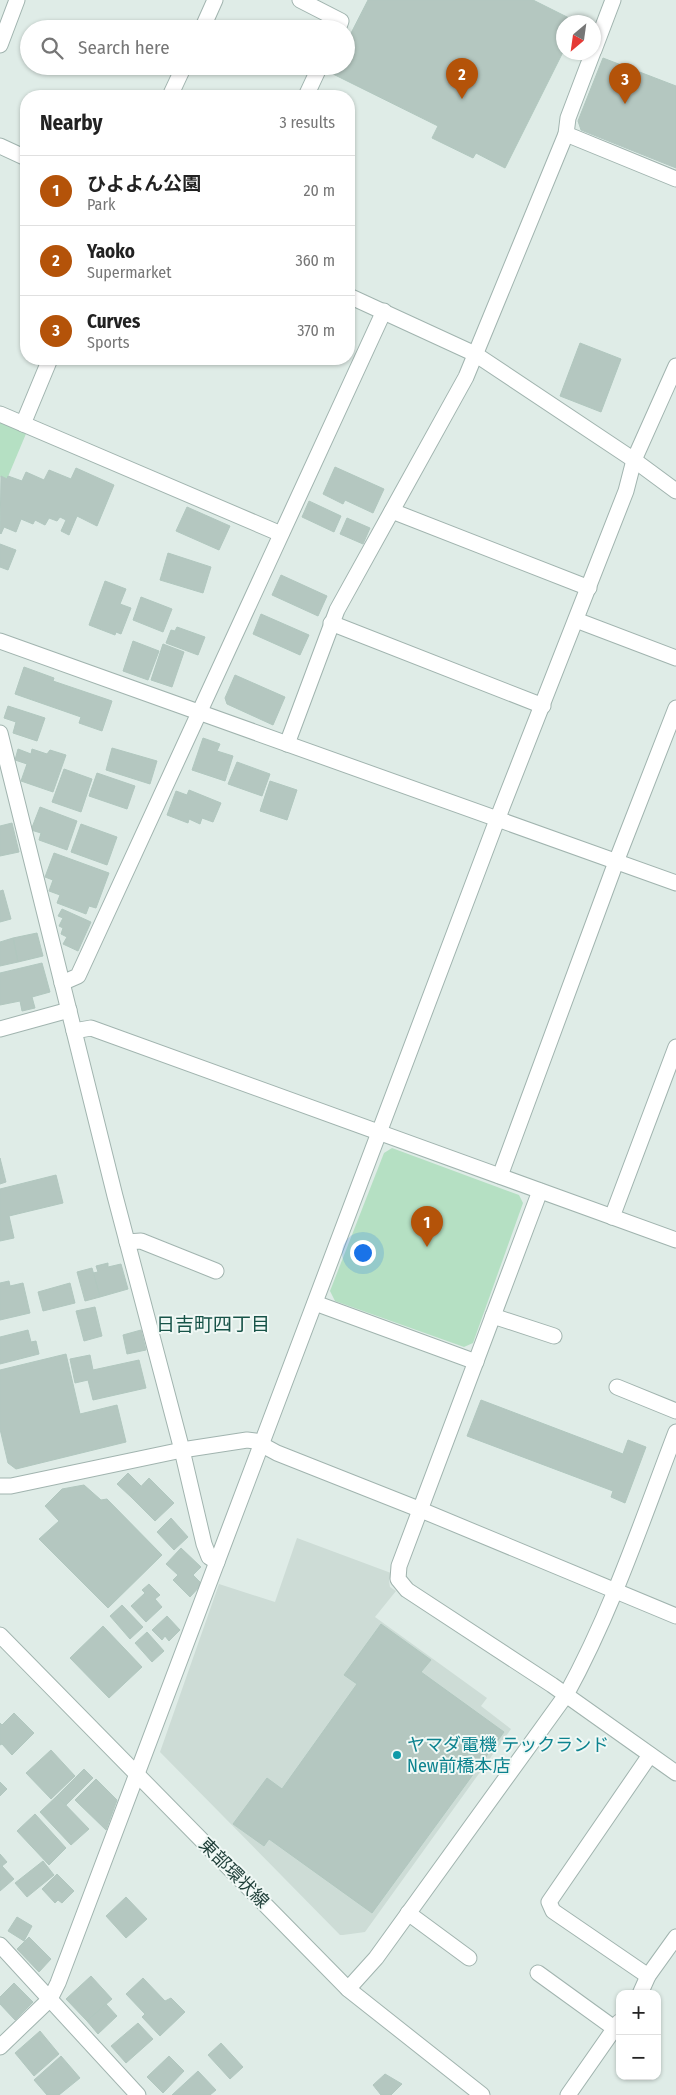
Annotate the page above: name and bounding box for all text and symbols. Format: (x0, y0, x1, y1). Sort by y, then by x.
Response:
north arrow (556, 15, 601, 60)
search box (20, 20, 355, 75)
icon: search (38, 34, 66, 62)
text: Search here (78, 36, 170, 59)
pin: 2 (446, 58, 478, 99)
pin: 3 (609, 63, 641, 104)
text: Nearby (40, 110, 102, 136)
text: 3 results (279, 113, 335, 132)
text: ひよよん公園 (87, 172, 201, 195)
text: 1 (53, 181, 59, 200)
text: 20 m (304, 181, 335, 200)
text: Park (87, 195, 115, 214)
text: Yaoko (87, 240, 135, 263)
text: 2 (52, 251, 60, 270)
text: 360 m (295, 251, 335, 270)
text: Supermarket (87, 263, 171, 282)
text: Curves (87, 310, 140, 333)
text: 3 (52, 321, 60, 340)
text: 370 m (297, 321, 335, 340)
text: Sports (87, 333, 130, 352)
pin: 1 (411, 1206, 443, 1247)
your location (350, 1240, 376, 1266)
district label: 日吉町四丁目 (156, 1313, 270, 1336)
place label: ヤマダ電機 テックランド New前橋本店 (407, 1734, 609, 1777)
marker: ヤマダ電機 テックランド New前橋本店 (391, 1749, 403, 1761)
street label: 東部環状線 (194, 1833, 274, 1913)
map controls (616, 1990, 661, 2080)
button: + (616, 1990, 661, 2035)
button: − (616, 2035, 661, 2080)

